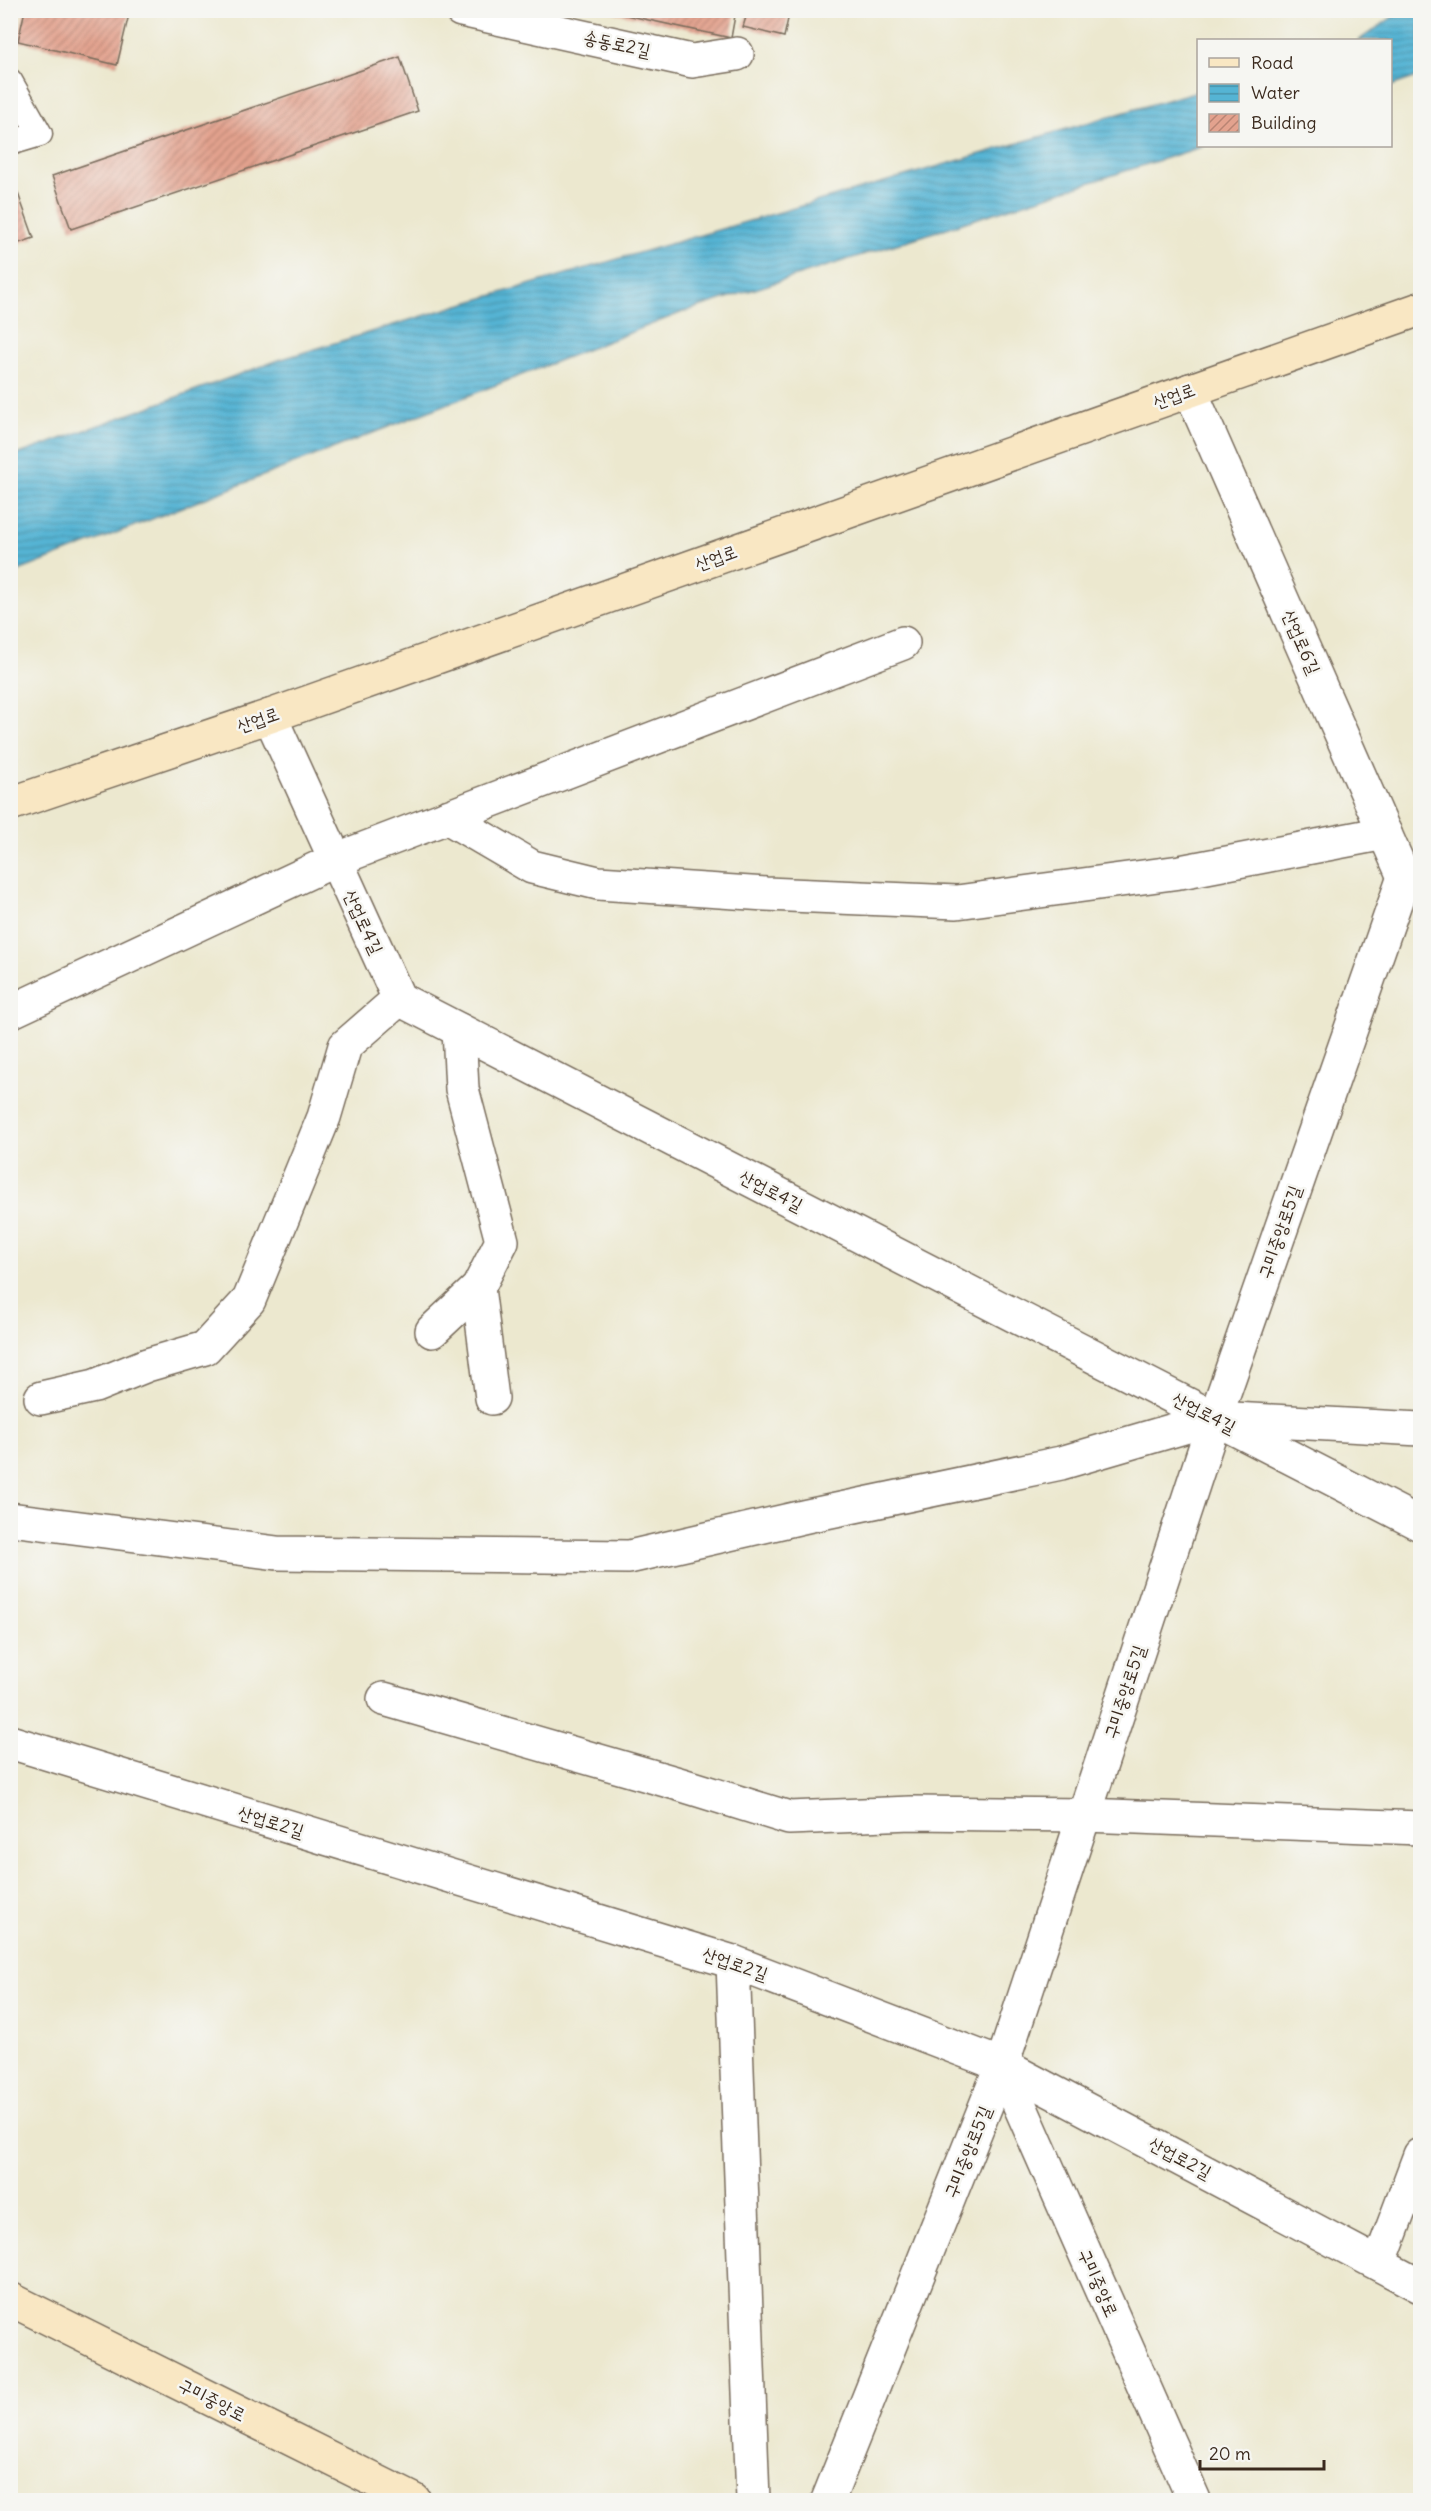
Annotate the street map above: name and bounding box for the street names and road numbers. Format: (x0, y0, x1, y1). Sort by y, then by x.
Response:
street label: 송동로2길 (582, 25, 653, 62)
street label: 산업로 (1149, 377, 1198, 414)
street label: 산업로 (691, 539, 740, 576)
street label: 산업로6길 (1277, 606, 1326, 678)
street label: 산업로 (234, 702, 282, 737)
street label: 산업로4길 (339, 886, 389, 958)
street label: 산업로4길 (736, 1165, 807, 1217)
street label: 구미중앙로5길 (1253, 1182, 1306, 1282)
street label: 산업로4길 (1169, 1387, 1240, 1439)
street label: 구미중앙로5길 (1099, 1642, 1151, 1742)
street label: 산업로2길 (235, 1801, 307, 1843)
street label: 산업로2길 (699, 1942, 771, 1986)
street label: 구미중앙로5길 (939, 2102, 997, 2201)
street label: 산업로2길 (1145, 2131, 1216, 2184)
street label: 구미중앙로 (1073, 2245, 1124, 2321)
street label: 구미중앙로 (175, 2373, 250, 2426)

